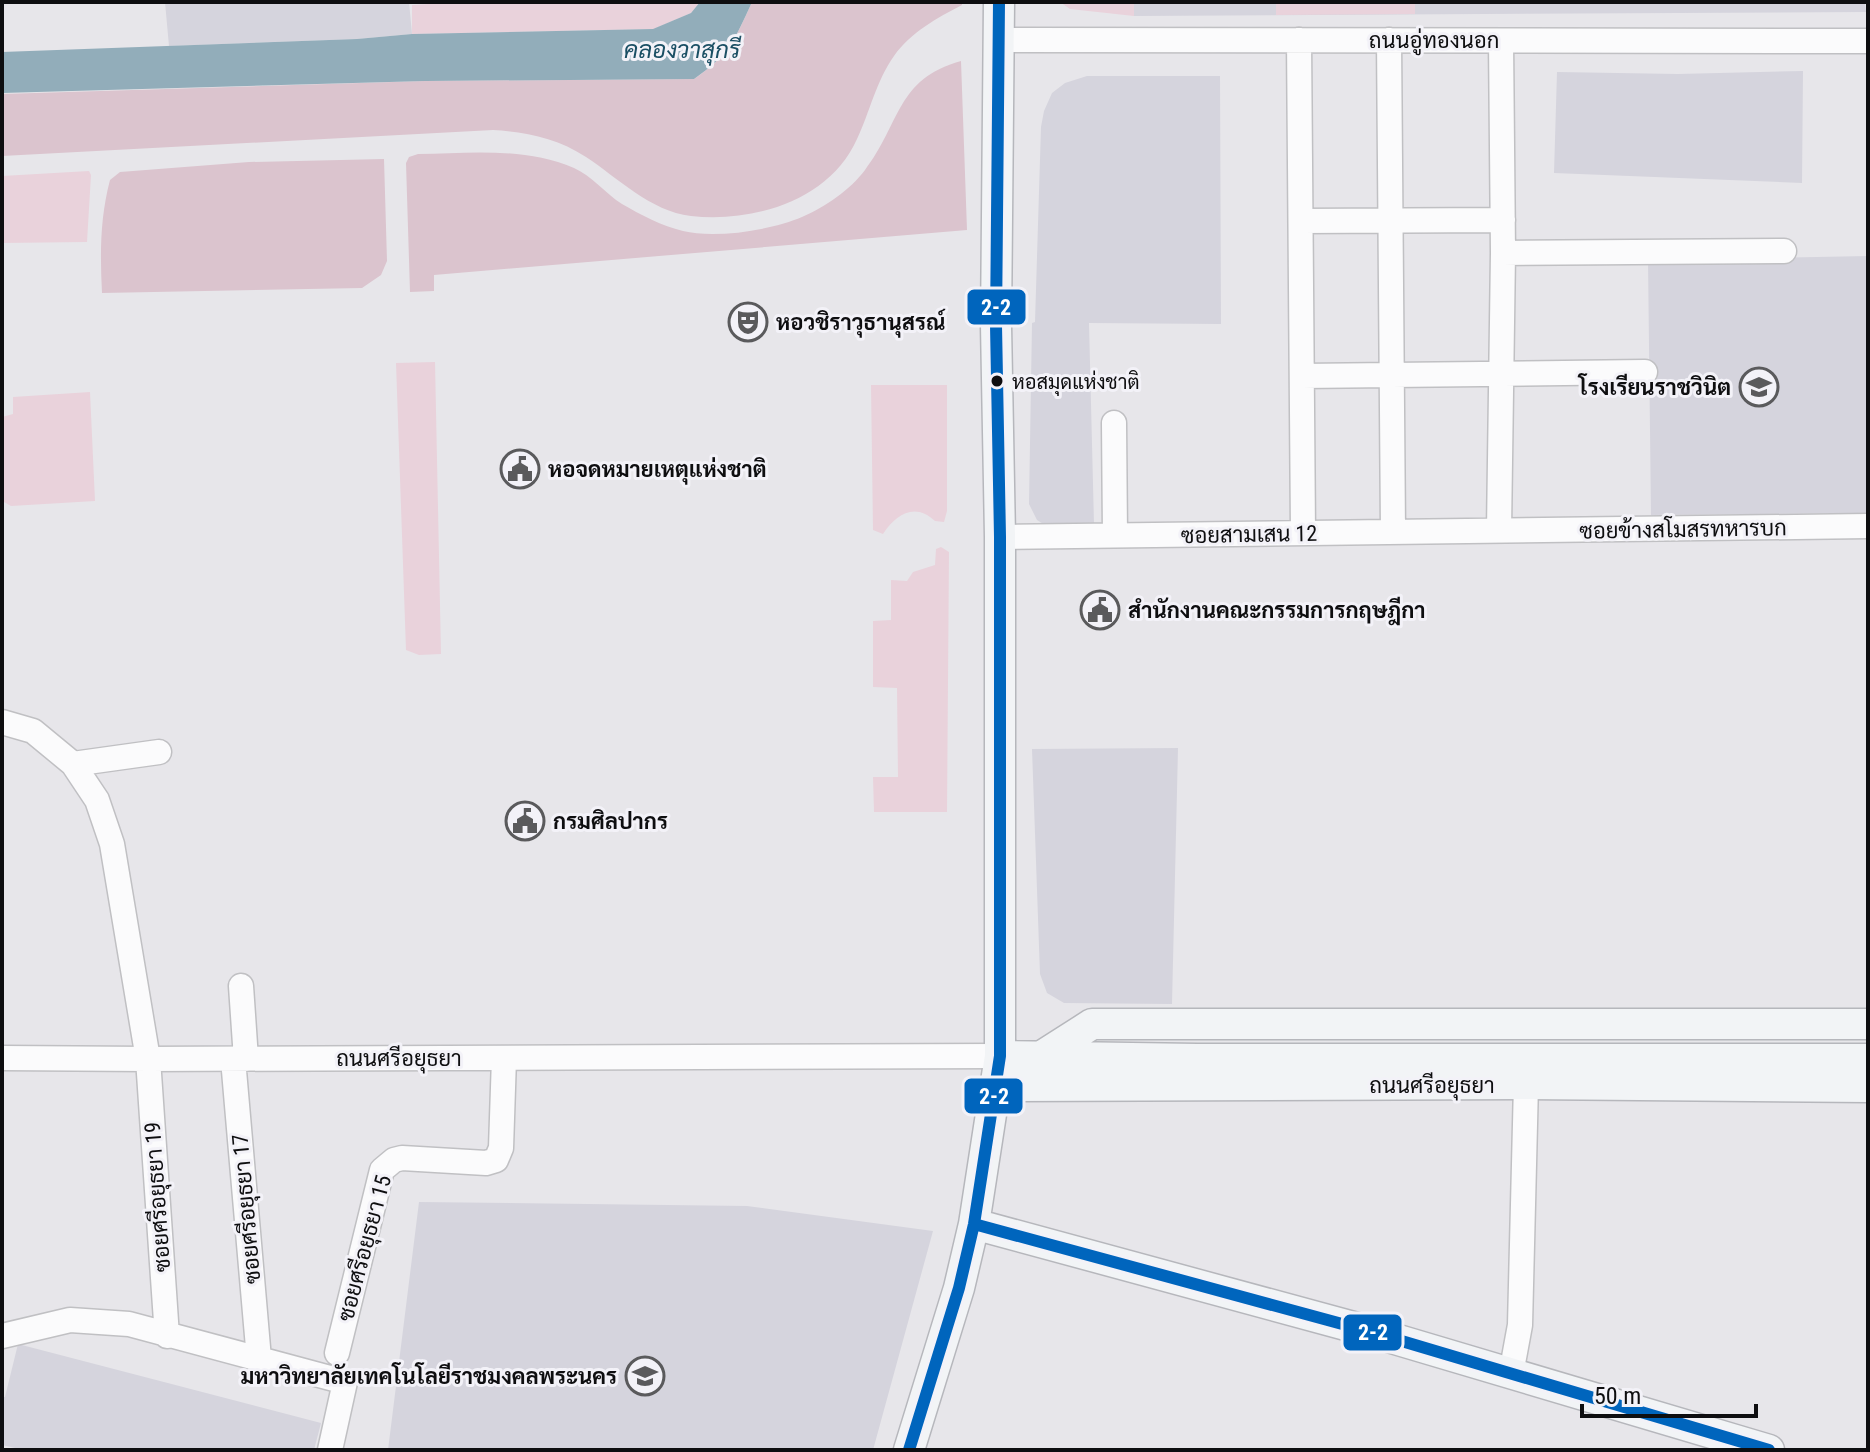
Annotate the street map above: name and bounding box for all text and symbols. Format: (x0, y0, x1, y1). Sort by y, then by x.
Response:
street label: ถนนอู่ทองนอก (1369, 28, 1499, 56)
water label: คลองวาสุกรี (624, 35, 742, 66)
line badge: 2-2 (966, 288, 1027, 326)
text: 2-2 (981, 295, 1011, 320)
theatre icon: หอวชิราวุธานุสรณ์ (727, 301, 769, 343)
place label: หอวชิราวุธานุสรณ์ (776, 308, 946, 338)
school or university icon: โรงเรียนราชวินิต (1738, 366, 1780, 408)
place label: หอสมุดแห่งชาติ (1012, 370, 1140, 396)
marker: หอสมุดแห่งชาติ (989, 373, 1005, 389)
place label: โรงเรียนราชวินิต (1577, 373, 1731, 400)
public building icon: หอจดหมายเหตุแห่งชาติ (499, 448, 541, 490)
place label: หอจดหมายเหตุแห่งชาติ (548, 457, 767, 485)
street label: ซอยข้างสโมสรทหารบก (1579, 513, 1787, 544)
street label: ซอยสามเสน 12 (1181, 521, 1317, 548)
public building icon: สำนักงานคณะกรรมการกฤษฎีกา (1079, 589, 1121, 631)
place label: สำนักงานคณะกรรมการกฤษฎีกา (1128, 596, 1426, 626)
public building icon: กรมศิลปากร (504, 800, 546, 842)
place label: กรมศิลปากร (553, 809, 668, 834)
street label: ถนนศรีอยุธยา (336, 1045, 462, 1074)
street label: ถนนศรีอยุธยา (1369, 1072, 1495, 1101)
line badge: 2-2 (963, 1077, 1024, 1115)
text: 2-2 (979, 1084, 1009, 1109)
street label: ซอยศรีอยุธยา 19 (139, 1121, 178, 1273)
street label: ซอยศรีอยุธยา 17 (226, 1133, 268, 1285)
street label: ซอยศรีอยุธยา 15 (332, 1172, 399, 1325)
line badge: 2-2 (1342, 1313, 1403, 1352)
text: 2-2 (1358, 1320, 1388, 1345)
school or university icon: มหาวิทยาลัยเทคโนโลยีราชมงคลพระนคร (624, 1355, 666, 1397)
place label: มหาวิทยาลัยเทคโนโลยีราชมงคลพระนคร (240, 1362, 617, 1389)
scale bar (1582, 1368, 1756, 1418)
text: 50 m (1594, 1382, 1641, 1410)

